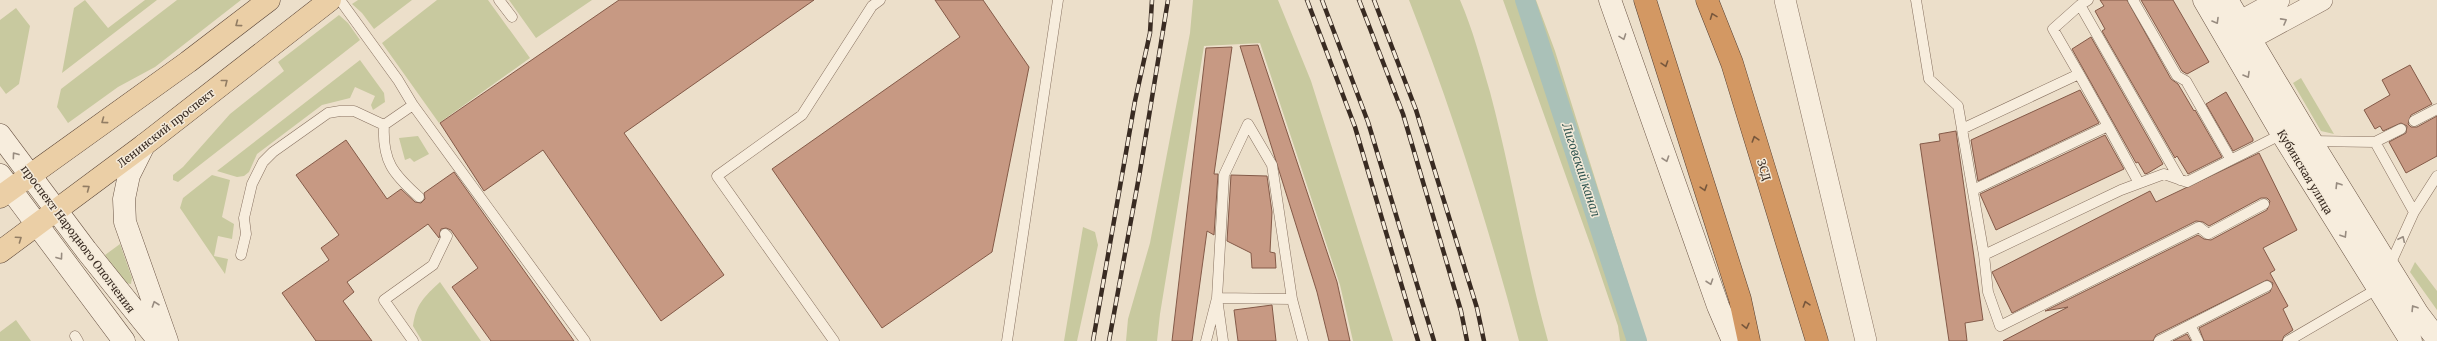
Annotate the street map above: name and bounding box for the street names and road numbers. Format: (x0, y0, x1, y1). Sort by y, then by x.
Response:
street label: Ленинский проспект (115, 86, 218, 170)
street label: Кубинская улица (2274, 127, 2336, 217)
street label: ЗСД (1754, 158, 1774, 183)
street label: проспект Народного Ополчения (18, 162, 138, 316)

